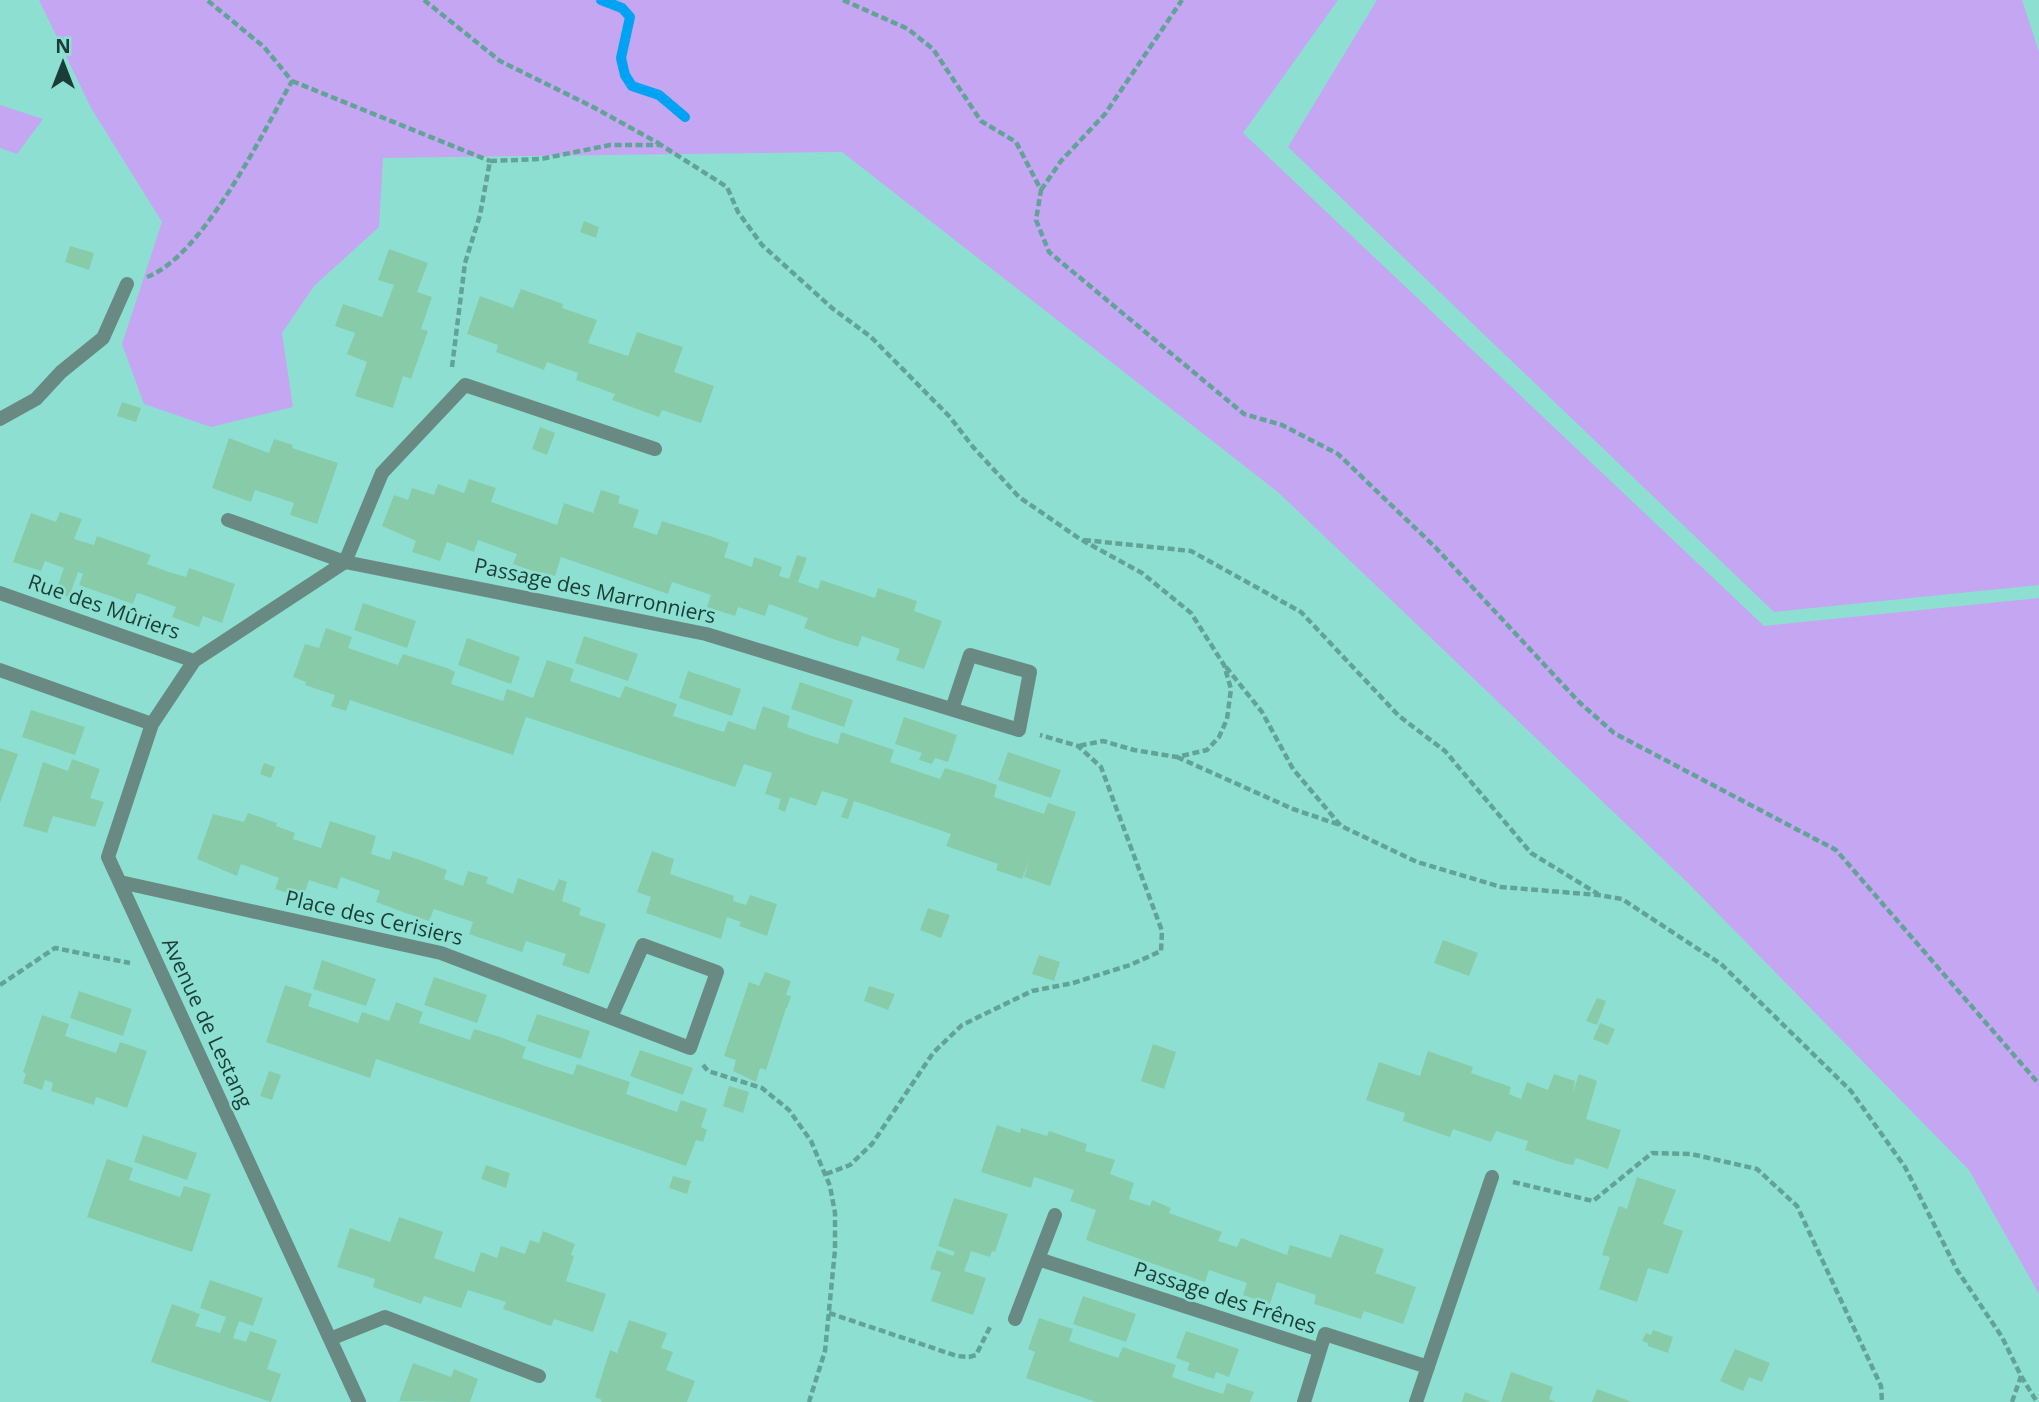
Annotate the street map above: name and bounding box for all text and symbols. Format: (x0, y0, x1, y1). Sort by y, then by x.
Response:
north arrow (28, 28, 98, 98)
text: N (55, 33, 71, 59)
street label: Passage des Marronniers (472, 551, 719, 629)
street label: Rue des Mûriers (24, 567, 184, 645)
street label: Place des Cerisiers (283, 883, 466, 951)
street label: Avenue de Lestang (156, 933, 260, 1112)
street label: Passage des Frênes (1130, 1254, 1320, 1340)

